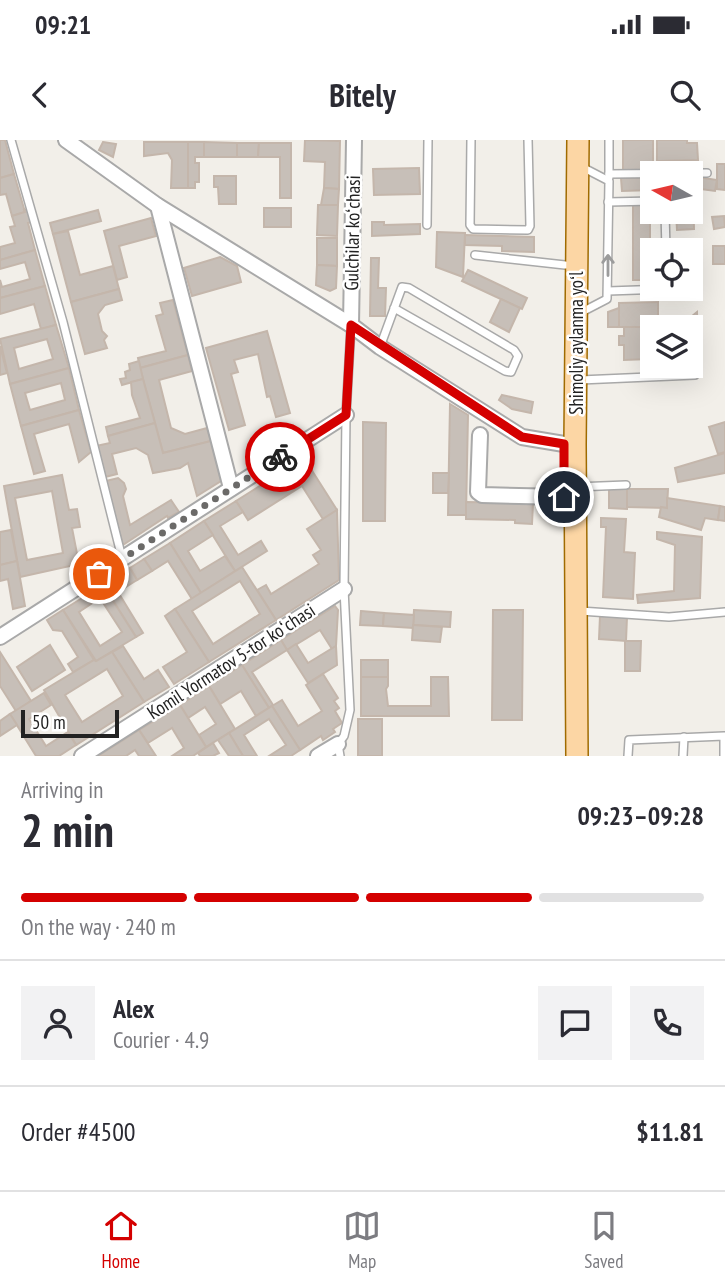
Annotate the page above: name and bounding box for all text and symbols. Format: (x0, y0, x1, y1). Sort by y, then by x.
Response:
text: 09:21 (35, 8, 91, 41)
text: Bitely (329, 74, 396, 116)
icon: back (21, 76, 59, 114)
icon: search (666, 76, 704, 114)
north arrow (640, 161, 704, 224)
map controls (640, 161, 703, 378)
street label: Gulchilar koʻchasi (339, 175, 365, 291)
button: locate (640, 238, 703, 301)
one-way arrow (601, 254, 615, 277)
street label: Shimoliy aylanma yoʻl (564, 271, 588, 415)
button: layers (640, 315, 703, 378)
courier (245, 422, 315, 492)
icon: bike (261, 438, 299, 476)
pin (534, 467, 594, 527)
icon: home (545, 478, 583, 516)
pin (69, 544, 129, 604)
icon: bag (80, 555, 118, 593)
street label: Komil Yormatov 5-tor koʻchasi (143, 598, 319, 724)
scale bar (21, 707, 119, 739)
text: 50 m (32, 710, 66, 734)
text: Arriving in (21, 775, 103, 804)
text: 09:23–09:28 (577, 799, 704, 832)
text: 2 min (21, 800, 114, 860)
text: On the way · 240 m (21, 912, 176, 941)
button: person (21, 986, 95, 1060)
button: chat (538, 986, 612, 1060)
button: phone (630, 986, 704, 1060)
text: Alex (113, 992, 154, 1025)
text: Courier · 4.9 (113, 1025, 209, 1054)
text: Order #4500 (21, 1115, 136, 1148)
text: $11.81 (636, 1115, 704, 1148)
tab: Home (102, 1207, 140, 1273)
tab: Map (343, 1207, 381, 1273)
tab: Saved (584, 1207, 623, 1273)

